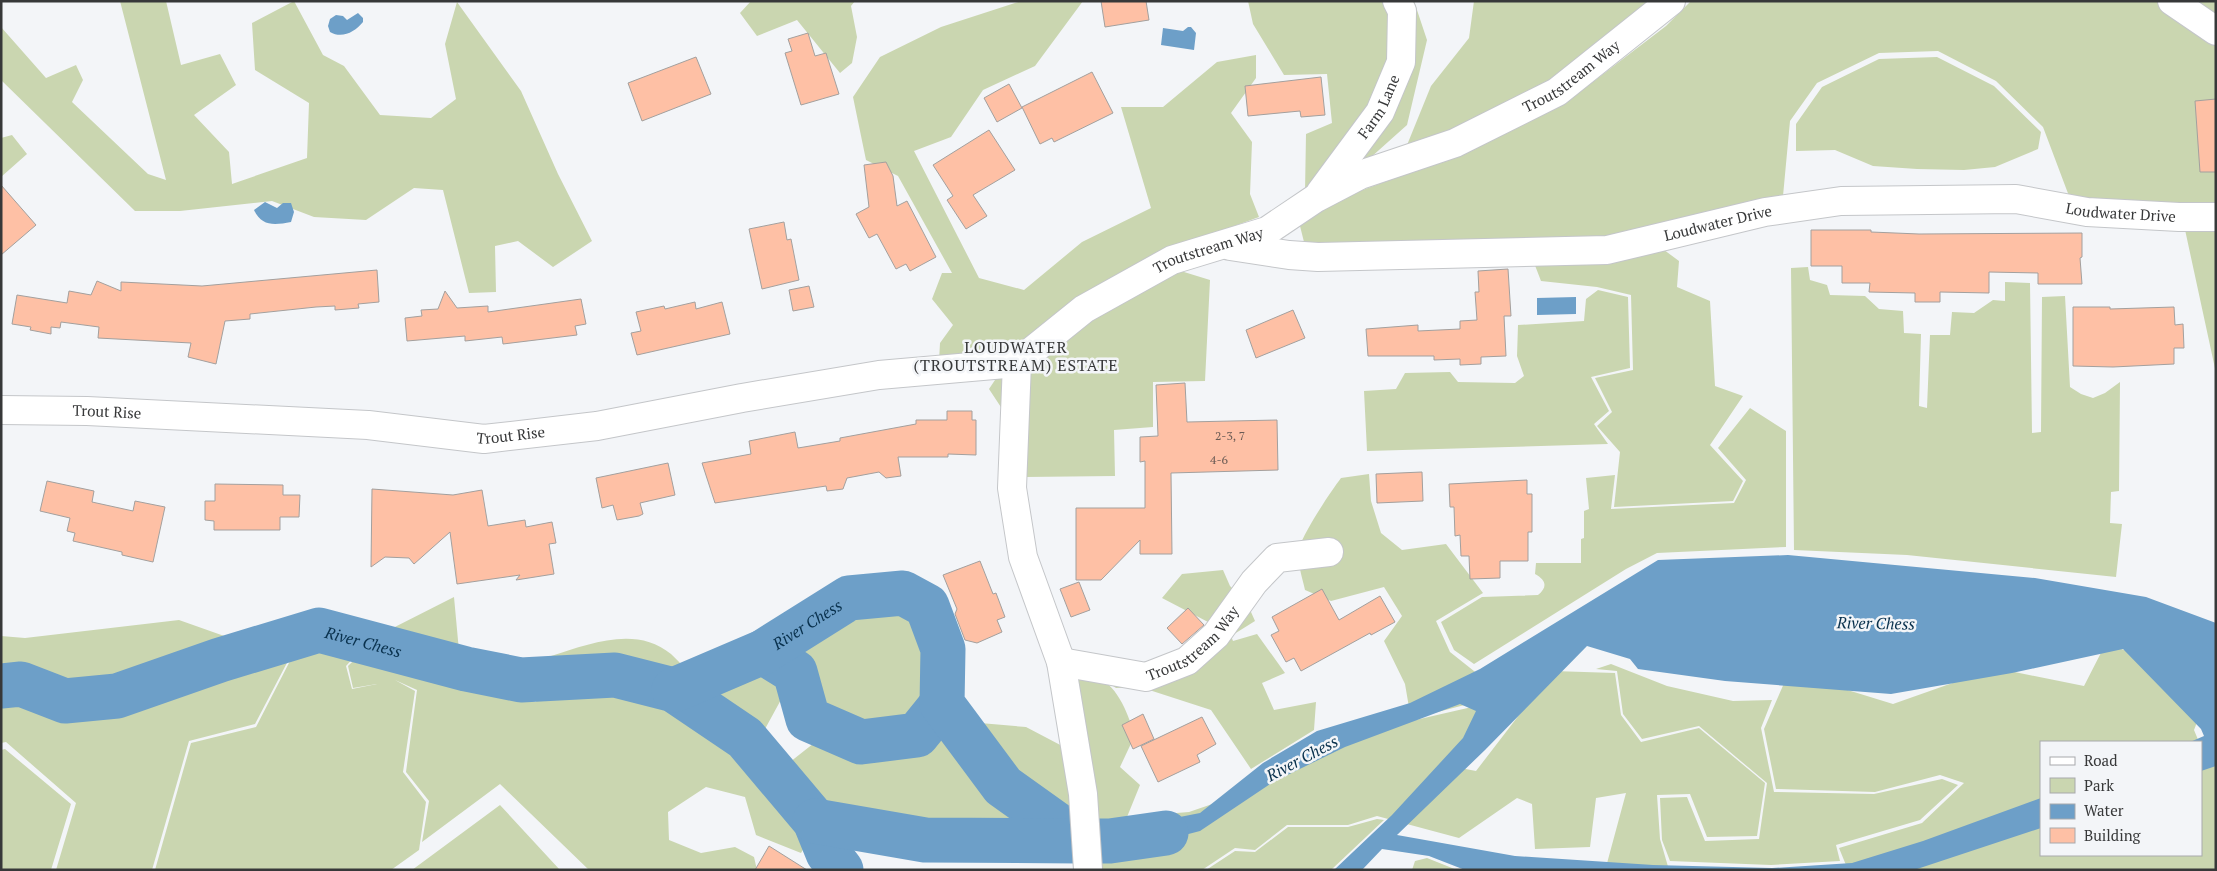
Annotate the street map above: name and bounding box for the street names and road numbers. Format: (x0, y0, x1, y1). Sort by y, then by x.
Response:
street label: Troutstream Way (1519, 35, 1624, 117)
street label: Farm Lane (1353, 71, 1404, 142)
street label: Loudwater Drive (2064, 197, 2176, 226)
street label: Loudwater Drive (1662, 200, 1773, 245)
street label: Troutstream Way (1149, 222, 1266, 278)
street label: Trout Rise (72, 400, 142, 423)
street label: Trout Rise (475, 421, 546, 448)
street label: Troutstream Way (1143, 601, 1243, 685)

